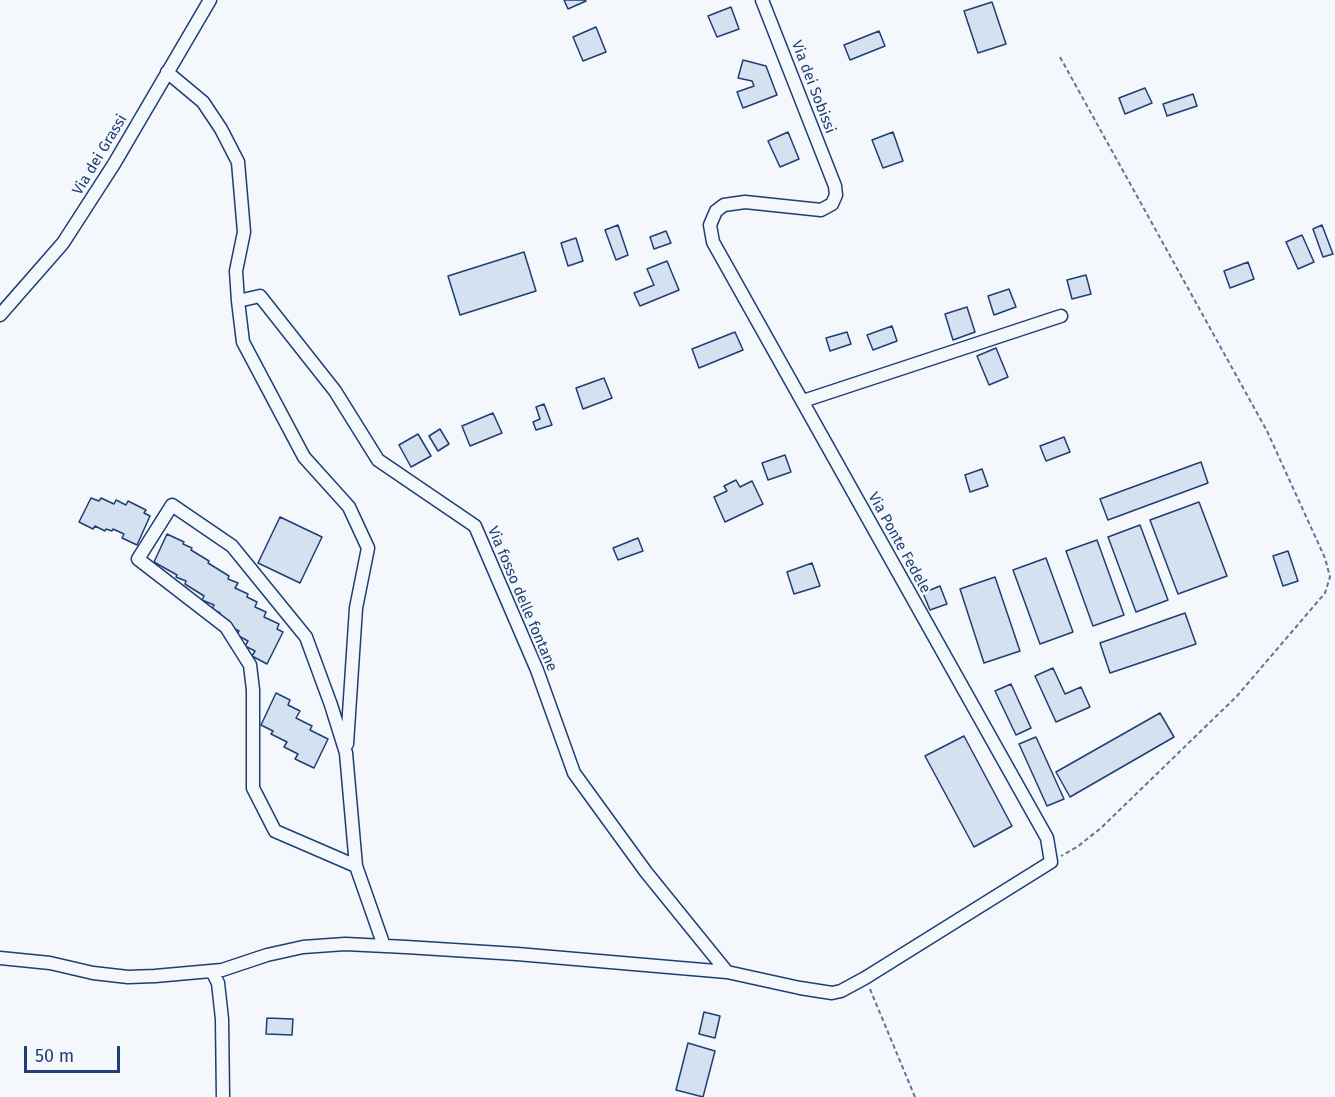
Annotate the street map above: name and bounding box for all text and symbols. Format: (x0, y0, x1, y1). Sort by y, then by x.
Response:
street label: Via dei Sobissi (787, 38, 839, 136)
street label: Via dei Grassi (69, 111, 131, 199)
street label: Via Ponte Fedele (864, 489, 934, 597)
street label: Via fosso delle fontane (483, 524, 561, 674)
scale bar (27, 1034, 123, 1072)
text: 50 m (35, 1045, 74, 1067)

